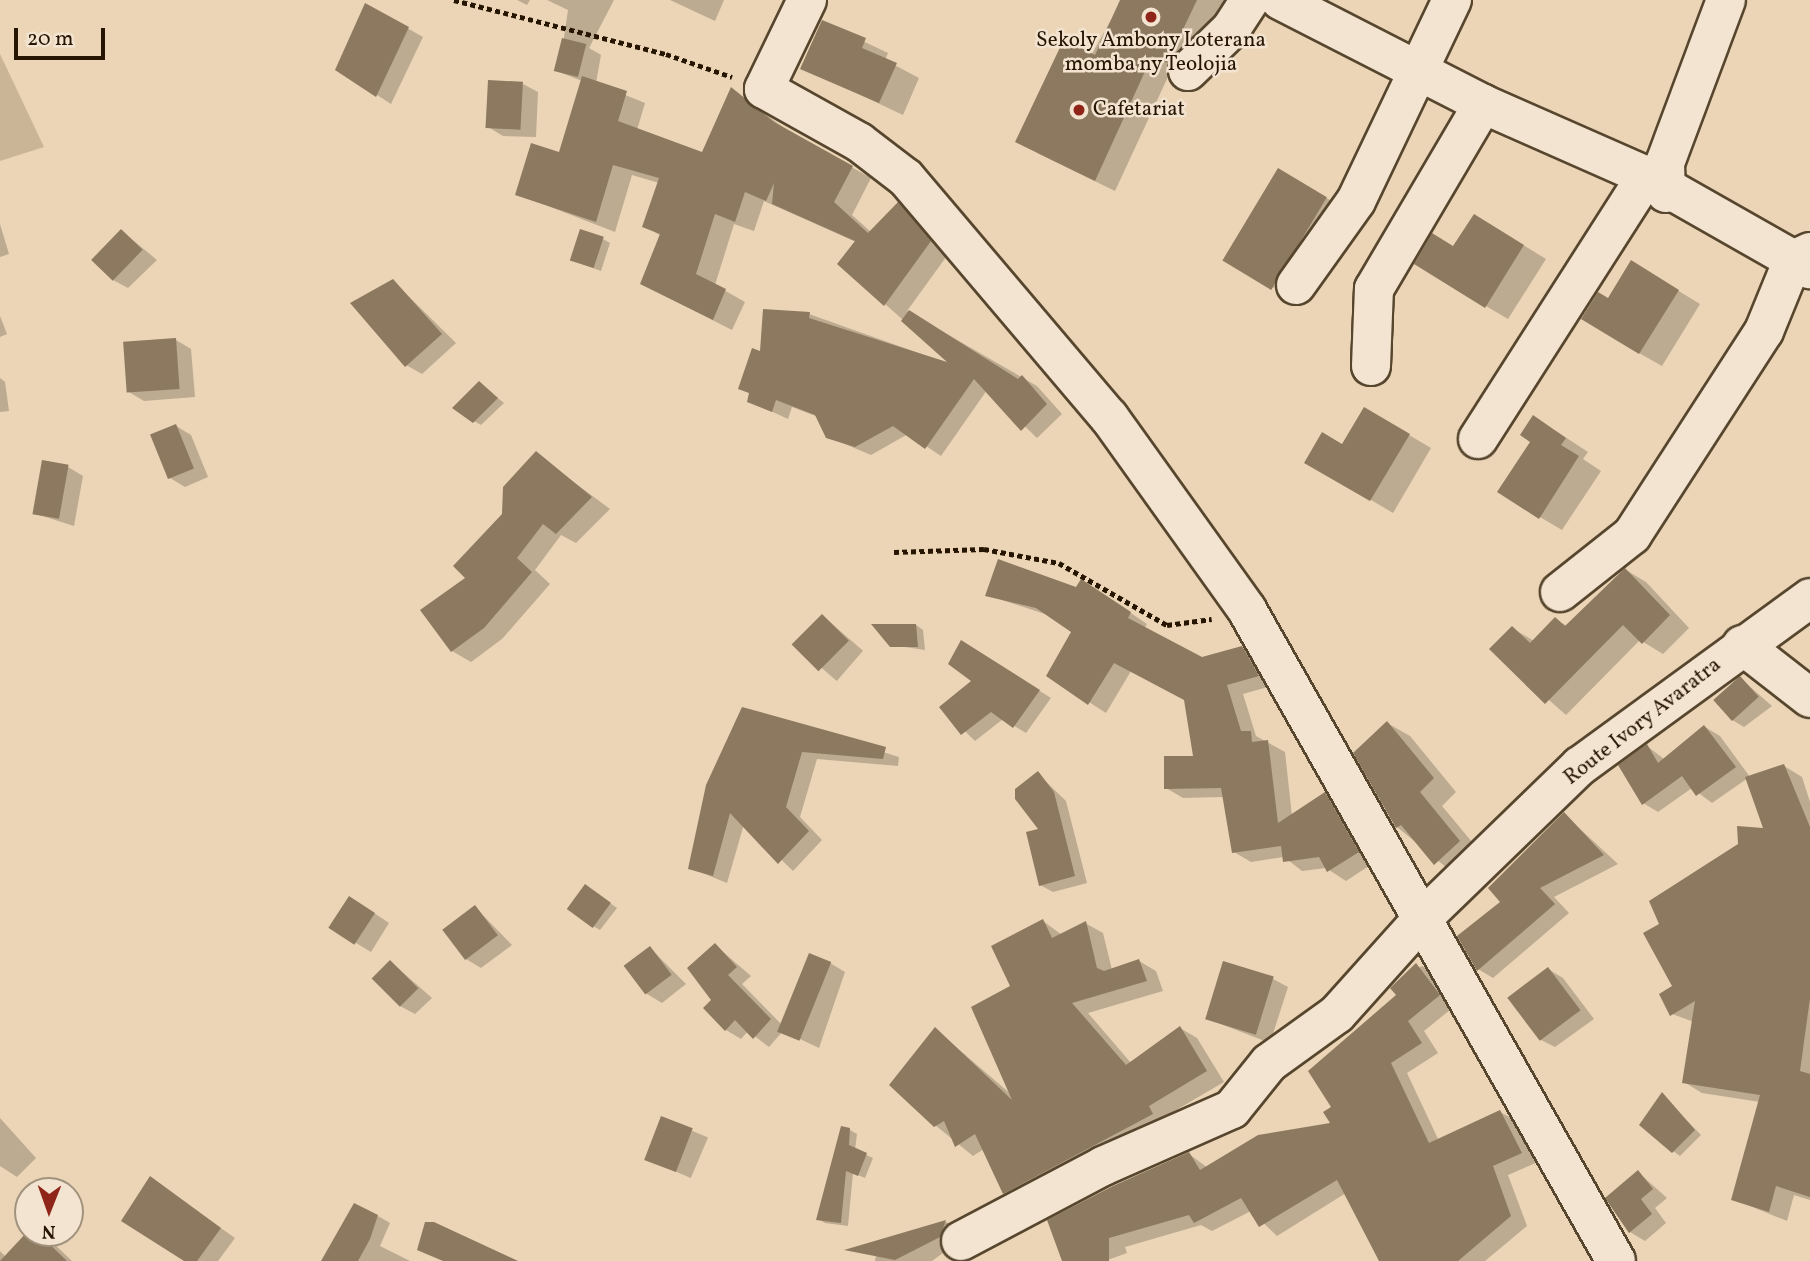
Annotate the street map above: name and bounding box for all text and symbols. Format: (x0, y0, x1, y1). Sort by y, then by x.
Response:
marker: Sekoly Ambony Loterana momba ny Teolojia (1143, 9, 1159, 25)
scale bar (18, 14, 108, 58)
text: 20 m (27, 25, 73, 54)
place label: Sekoly Ambony Loterana momba ny Teolojia (1035, 28, 1267, 78)
place label: Cafetariat (1093, 97, 1185, 123)
marker: Cafetariat (1071, 102, 1087, 118)
street label: Route Ivory Avaratra (1559, 653, 1727, 791)
north arrow (14, 1177, 84, 1247)
text: N (42, 1218, 56, 1244)

